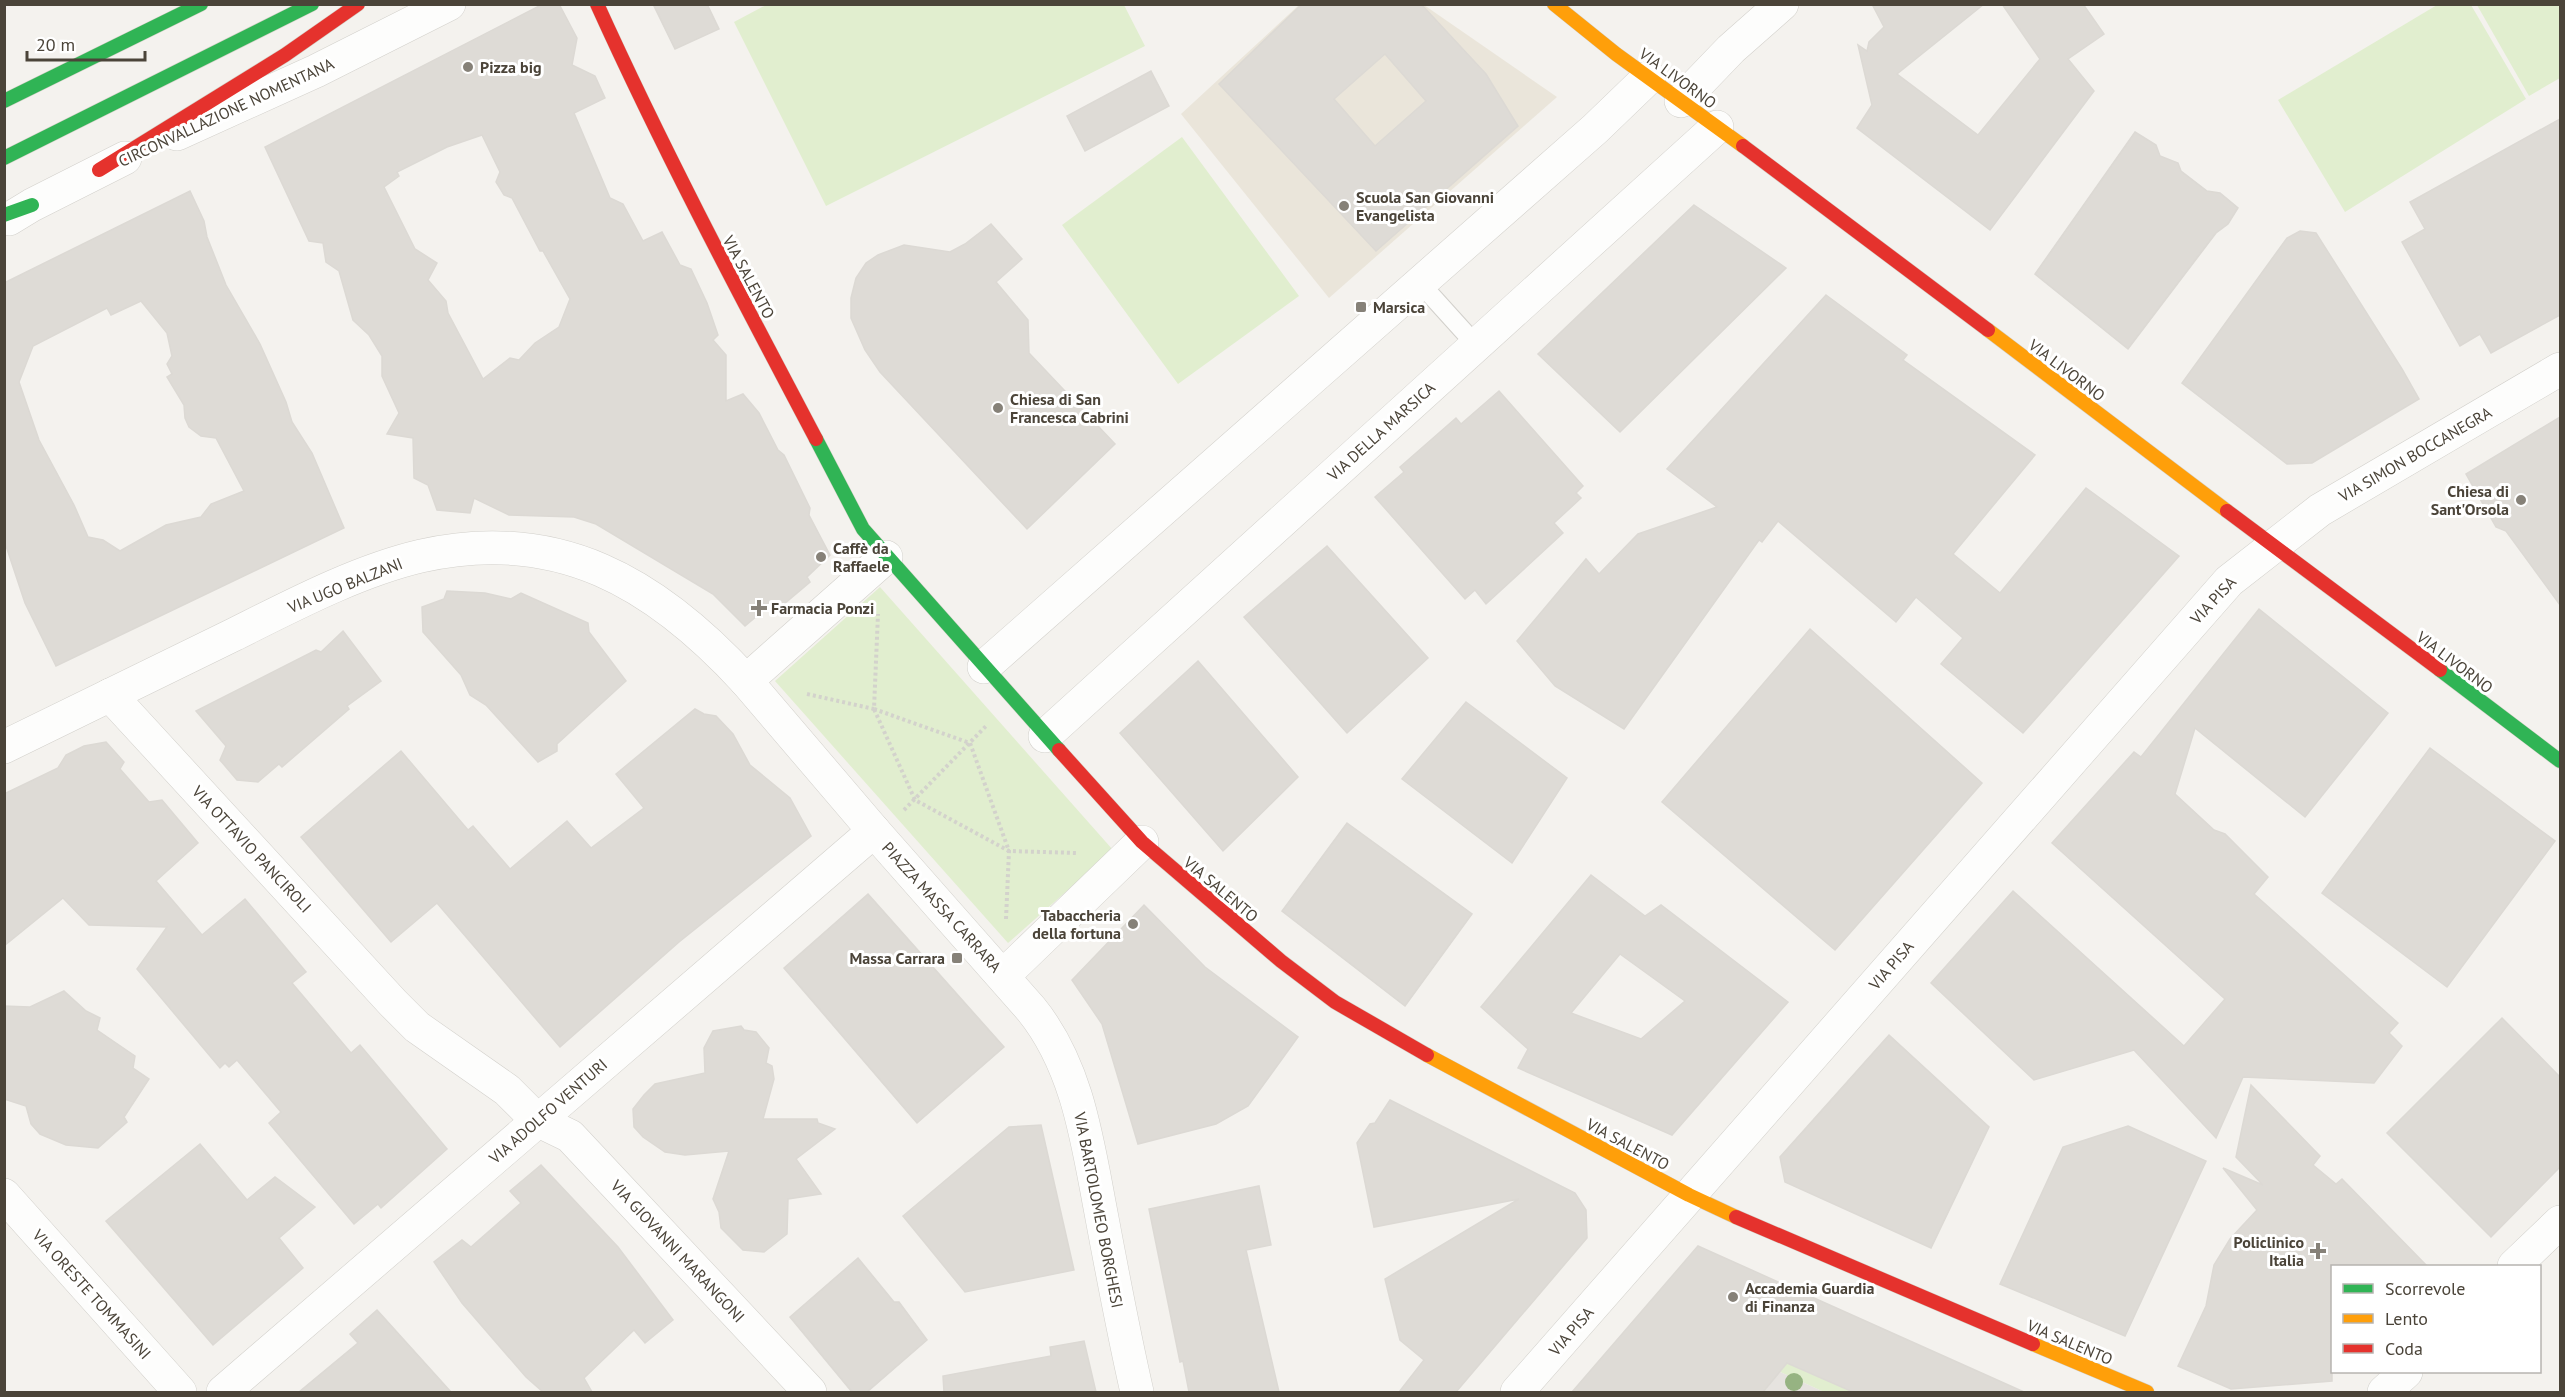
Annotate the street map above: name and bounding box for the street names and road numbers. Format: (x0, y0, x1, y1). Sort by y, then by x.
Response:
street label: VIA LIVORNO (1635, 43, 1721, 113)
street label: CIRCONVALLAZIONE NOMENTANA (115, 53, 338, 171)
street label: VIA SALENTO (718, 231, 779, 322)
street label: VIA LIVORNO (2024, 334, 2109, 405)
street label: VIA DELLA MARSICA (1322, 377, 1439, 485)
street label: VIA SIMON BOCCANEGRA (2334, 402, 2496, 506)
street label: VIA UGO BALZANI (284, 553, 405, 617)
street label: VIA PISA (2185, 571, 2241, 629)
street label: VIA LIVORNO (2412, 626, 2497, 697)
street label: VIA OTTAVIO PANCIROLI (187, 781, 316, 917)
street label: PIAZZA MASSA CARRARA (878, 838, 1006, 977)
street label: VIA SALENTO (1179, 851, 1262, 926)
street label: VIA PISA (1864, 936, 1918, 994)
street label: VIA ADOLFO VENTURI (484, 1054, 611, 1168)
street label: VIA BARTOLOMEO BORGHESI (1070, 1109, 1128, 1310)
street label: VIA SALENTO (1582, 1113, 1673, 1174)
street label: VIA GIOVANNI MARANGONI (606, 1175, 749, 1326)
street label: VIA ORESTE TOMMASINI (28, 1224, 156, 1363)
street label: VIA PISA (1544, 1302, 1598, 1360)
street label: VIA SALENTO (2023, 1315, 2116, 1369)

